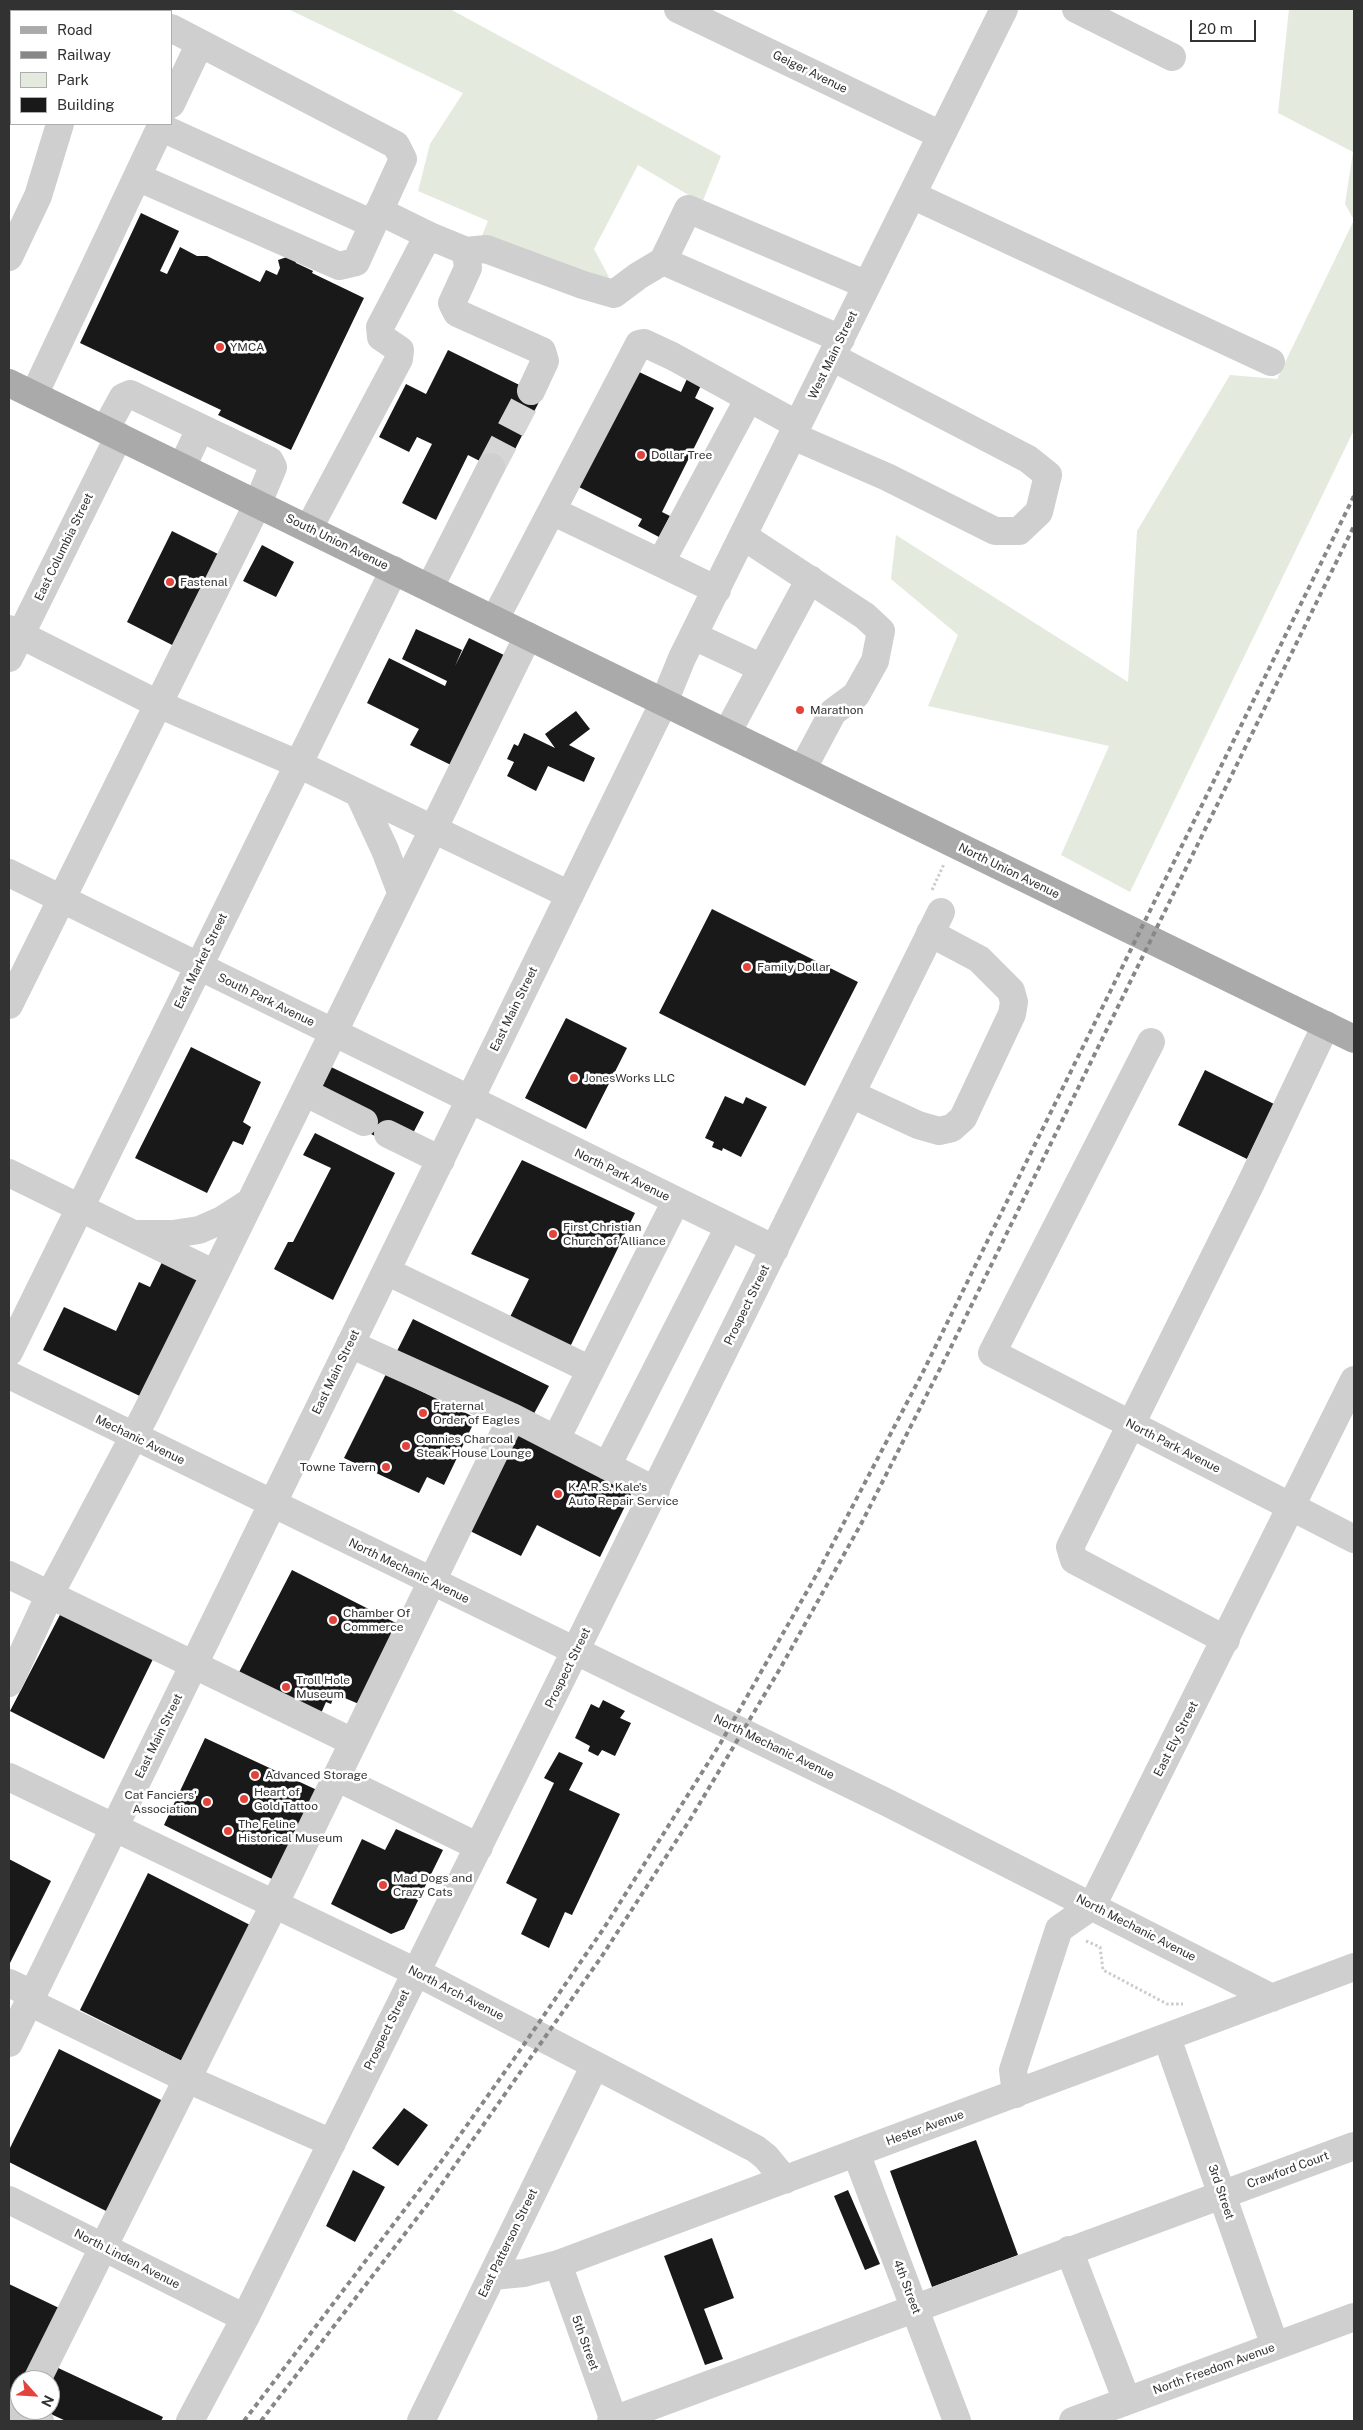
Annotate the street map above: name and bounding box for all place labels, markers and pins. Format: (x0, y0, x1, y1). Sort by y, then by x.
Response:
place label: YMCA (230, 340, 265, 354)
marker: YMCA (214, 341, 226, 353)
place label: Dollar Tree (651, 448, 712, 462)
marker: Dollar Tree (635, 449, 647, 461)
place label: Fastenal (180, 575, 228, 589)
marker: Fastenal (164, 576, 176, 588)
place label: Marathon (810, 703, 863, 717)
marker: Marathon (794, 704, 806, 716)
place label: Family Dollar (757, 960, 830, 974)
marker: Family Dollar (741, 961, 753, 973)
place label: JonesWorks LLC (584, 1071, 675, 1085)
marker: JonesWorks LLC (568, 1072, 580, 1084)
place label: First Christian Church of Alliance (563, 1220, 666, 1248)
marker: First Christian Church of Alliance (547, 1228, 559, 1240)
place label: Fraternal Order of Eagles (433, 1399, 520, 1427)
marker: Fraternal Order of Eagles (417, 1407, 429, 1419)
place label: Connies Charcoal Steak House Lounge (416, 1432, 531, 1460)
marker: Connies Charcoal Steak House Lounge (400, 1440, 412, 1452)
place label: Towne Tavern (300, 1460, 376, 1474)
marker: Towne Tavern (380, 1461, 392, 1473)
place label: K.A.R.S. Kale's Auto Repair Service (568, 1480, 679, 1508)
marker: K.A.R.S. Kale's Auto Repair Service (552, 1488, 564, 1500)
place label: Chamber Of Commerce (343, 1606, 410, 1634)
marker: Chamber Of Commerce (327, 1614, 339, 1626)
place label: Troll Hole Museum (296, 1673, 350, 1701)
marker: Troll Hole Museum (280, 1681, 292, 1693)
place label: Advanced Storage (265, 1768, 368, 1782)
marker: Advanced Storage (249, 1769, 261, 1781)
place label: Heart of Gold Tattoo (254, 1785, 318, 1813)
place label: Cat Fanciers' Association (124, 1788, 197, 1816)
marker: Heart of Gold Tattoo (238, 1793, 250, 1805)
marker: Cat Fanciers' Association (201, 1796, 213, 1808)
place label: The Feline Historical Museum (238, 1817, 343, 1845)
marker: The Feline Historical Museum (222, 1825, 234, 1837)
place label: Mad Dogs and Crazy Cats (393, 1871, 472, 1899)
marker: Mad Dogs and Crazy Cats (377, 1879, 389, 1891)

